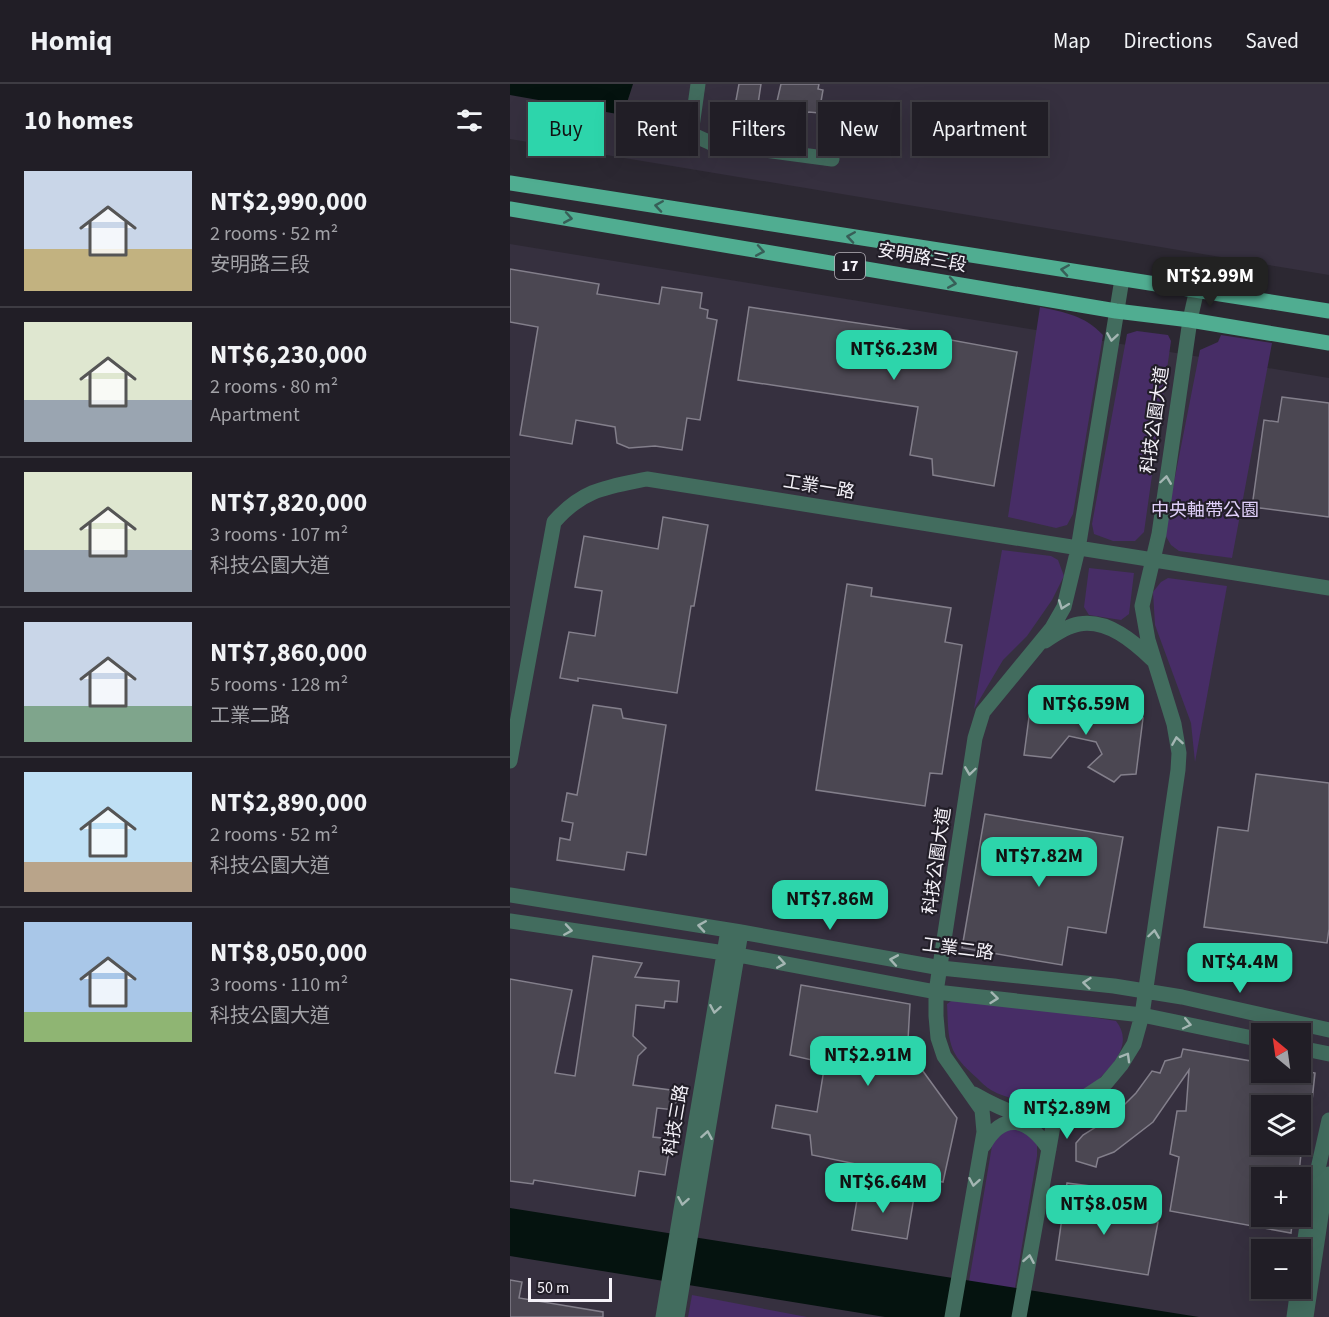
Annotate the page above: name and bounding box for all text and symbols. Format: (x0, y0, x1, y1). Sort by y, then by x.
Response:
text: Homiq (30, 21, 112, 61)
text: Map (1053, 26, 1091, 56)
text: Directions (1124, 26, 1212, 56)
text: Saved (1245, 26, 1299, 56)
text: 10 homes (24, 102, 133, 139)
chip: Buy (528, 102, 604, 156)
chip: Rent (616, 102, 698, 156)
chip: Filters (710, 102, 806, 156)
chip: New (818, 102, 900, 156)
chip: Apartment (912, 102, 1048, 156)
icon: filters (453, 104, 486, 137)
text: NT$2,990,000 (210, 183, 367, 220)
icon: home (72, 195, 144, 267)
one-way arrow (654, 201, 663, 213)
one-way arrow (563, 212, 572, 224)
text: 2 rooms · 52 m² (210, 220, 338, 248)
one-way arrow (847, 231, 856, 243)
street label: 安明路三段 (876, 238, 968, 278)
one-way arrow (755, 244, 765, 257)
text: 安明路三段 (210, 251, 310, 279)
road number: 17 (835, 253, 865, 279)
pin: NT$2.99M (1148, 257, 1272, 308)
text: NT$2.99M (1166, 262, 1254, 290)
one-way arrow (1060, 265, 1069, 277)
one-way arrow (948, 277, 957, 289)
pin: NT$6.23M (832, 330, 956, 381)
one-way arrow (1106, 332, 1119, 342)
text: NT$6.23M (850, 335, 938, 363)
text: NT$6,230,000 (210, 336, 367, 373)
icon: home (72, 346, 144, 418)
street label: 科技公園大道 (1135, 365, 1175, 475)
text: 2 rooms · 80 m² (210, 373, 338, 401)
text: Apartment (210, 401, 300, 429)
street label: 工業一路 (781, 469, 857, 505)
one-way arrow (1160, 476, 1172, 485)
text: NT$7,820,000 (210, 484, 367, 521)
icon: home (72, 496, 144, 568)
park label: 中央軸帶公園 (1151, 498, 1259, 523)
text: 3 rooms · 107 m² (210, 521, 348, 549)
text: 科技公園大道 (210, 552, 330, 580)
one-way arrow (1057, 599, 1070, 610)
text: NT$7,860,000 (210, 634, 367, 671)
icon: home (72, 646, 144, 718)
text: 5 rooms · 128 m² (210, 671, 348, 699)
pin: NT$6.59M (1024, 685, 1148, 736)
text: NT$6.59M (1042, 690, 1130, 718)
text: 工業二路 (210, 702, 290, 730)
one-way arrow (1171, 736, 1183, 745)
one-way arrow (964, 766, 977, 776)
text: NT$2,890,000 (210, 784, 367, 821)
icon: home (72, 796, 144, 868)
street label: 科技公園大道 (917, 806, 957, 916)
text: 2 rooms · 52 m² (210, 821, 338, 849)
pin: NT$7.82M (977, 837, 1101, 888)
text: NT$7.82M (995, 842, 1083, 870)
text: 科技公園大道 (210, 852, 330, 880)
pin: NT$7.86M (768, 880, 892, 931)
text: NT$7.86M (786, 885, 874, 913)
one-way arrow (697, 920, 707, 933)
one-way arrow (563, 923, 572, 935)
one-way arrow (1148, 929, 1160, 938)
street label: 工業二路 (921, 932, 995, 966)
text: NT$8,050,000 (210, 934, 367, 971)
pin: NT$4.4M (1185, 943, 1295, 994)
icon: home (72, 946, 144, 1018)
text: NT$4.4M (1201, 948, 1279, 976)
one-way arrow (889, 954, 899, 967)
one-way arrow (776, 956, 786, 969)
text: 3 rooms · 110 m² (210, 971, 348, 999)
one-way arrow (1083, 977, 1092, 990)
one-way arrow (990, 991, 999, 1004)
text: 科技公園大道 (210, 1002, 330, 1030)
one-way arrow (709, 1003, 722, 1013)
one-way arrow (1182, 1017, 1192, 1030)
north arrow (1251, 1023, 1311, 1083)
map controls (1251, 1023, 1311, 1299)
pin: NT$2.91M (806, 1036, 930, 1087)
text: NT$2.91M (824, 1041, 912, 1069)
one-way arrow (1118, 1053, 1130, 1063)
street label: 科技三路 (657, 1082, 695, 1158)
pin: NT$2.89M (1005, 1089, 1129, 1140)
text: NT$2.89M (1023, 1094, 1111, 1122)
button: layers (1251, 1095, 1311, 1155)
one-way arrow (701, 1130, 713, 1140)
pin: NT$6.64M (821, 1163, 945, 1214)
button: + (1251, 1167, 1311, 1227)
text: NT$6.64M (839, 1168, 927, 1196)
one-way arrow (969, 1178, 981, 1187)
pin: NT$8.05M (1042, 1185, 1166, 1236)
text: NT$8.05M (1060, 1190, 1148, 1218)
one-way arrow (677, 1196, 689, 1206)
button: − (1251, 1239, 1311, 1299)
one-way arrow (1022, 1255, 1035, 1265)
scale bar (528, 1275, 612, 1302)
text: 50 m (537, 1277, 569, 1299)

